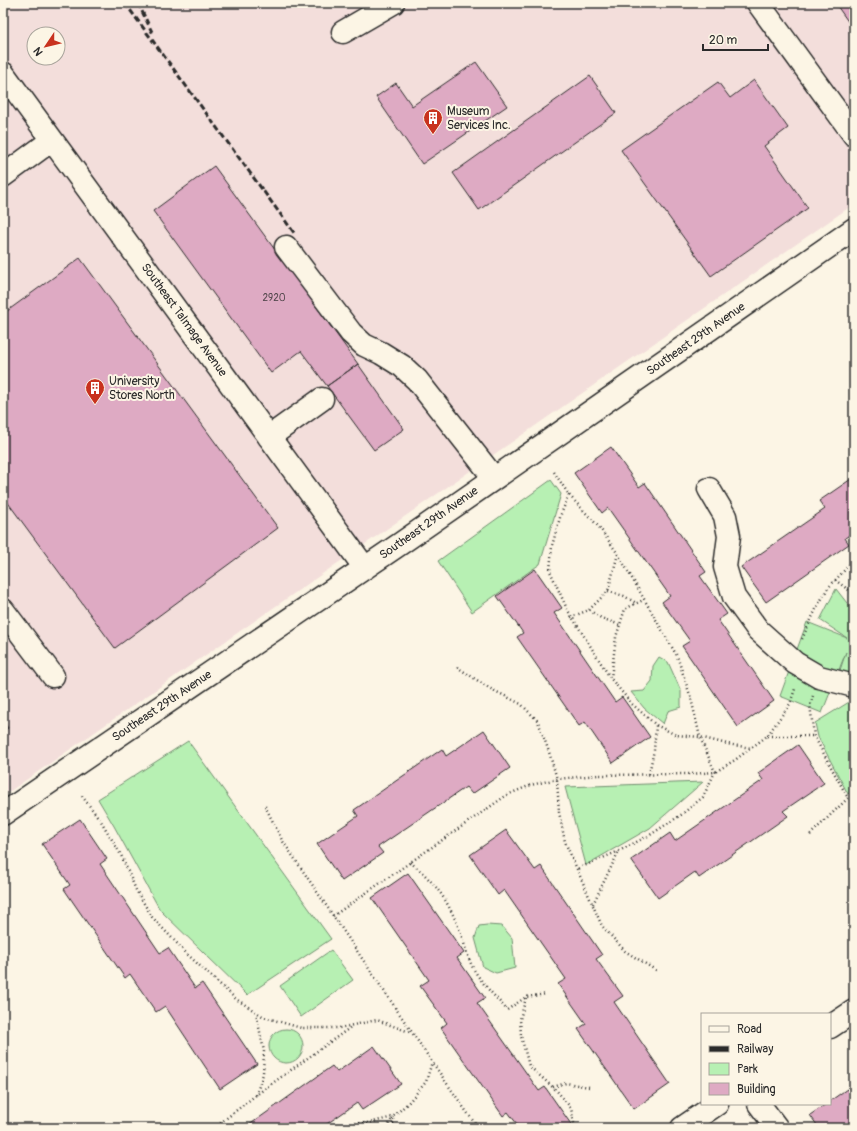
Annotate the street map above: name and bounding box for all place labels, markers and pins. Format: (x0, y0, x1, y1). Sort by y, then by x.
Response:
place label: Museum Services Inc. (447, 104, 511, 133)
building icon: Museum Services Inc. (422, 107, 444, 135)
place label: University Stores North (109, 374, 175, 403)
building icon: University Stores North (84, 377, 106, 405)

